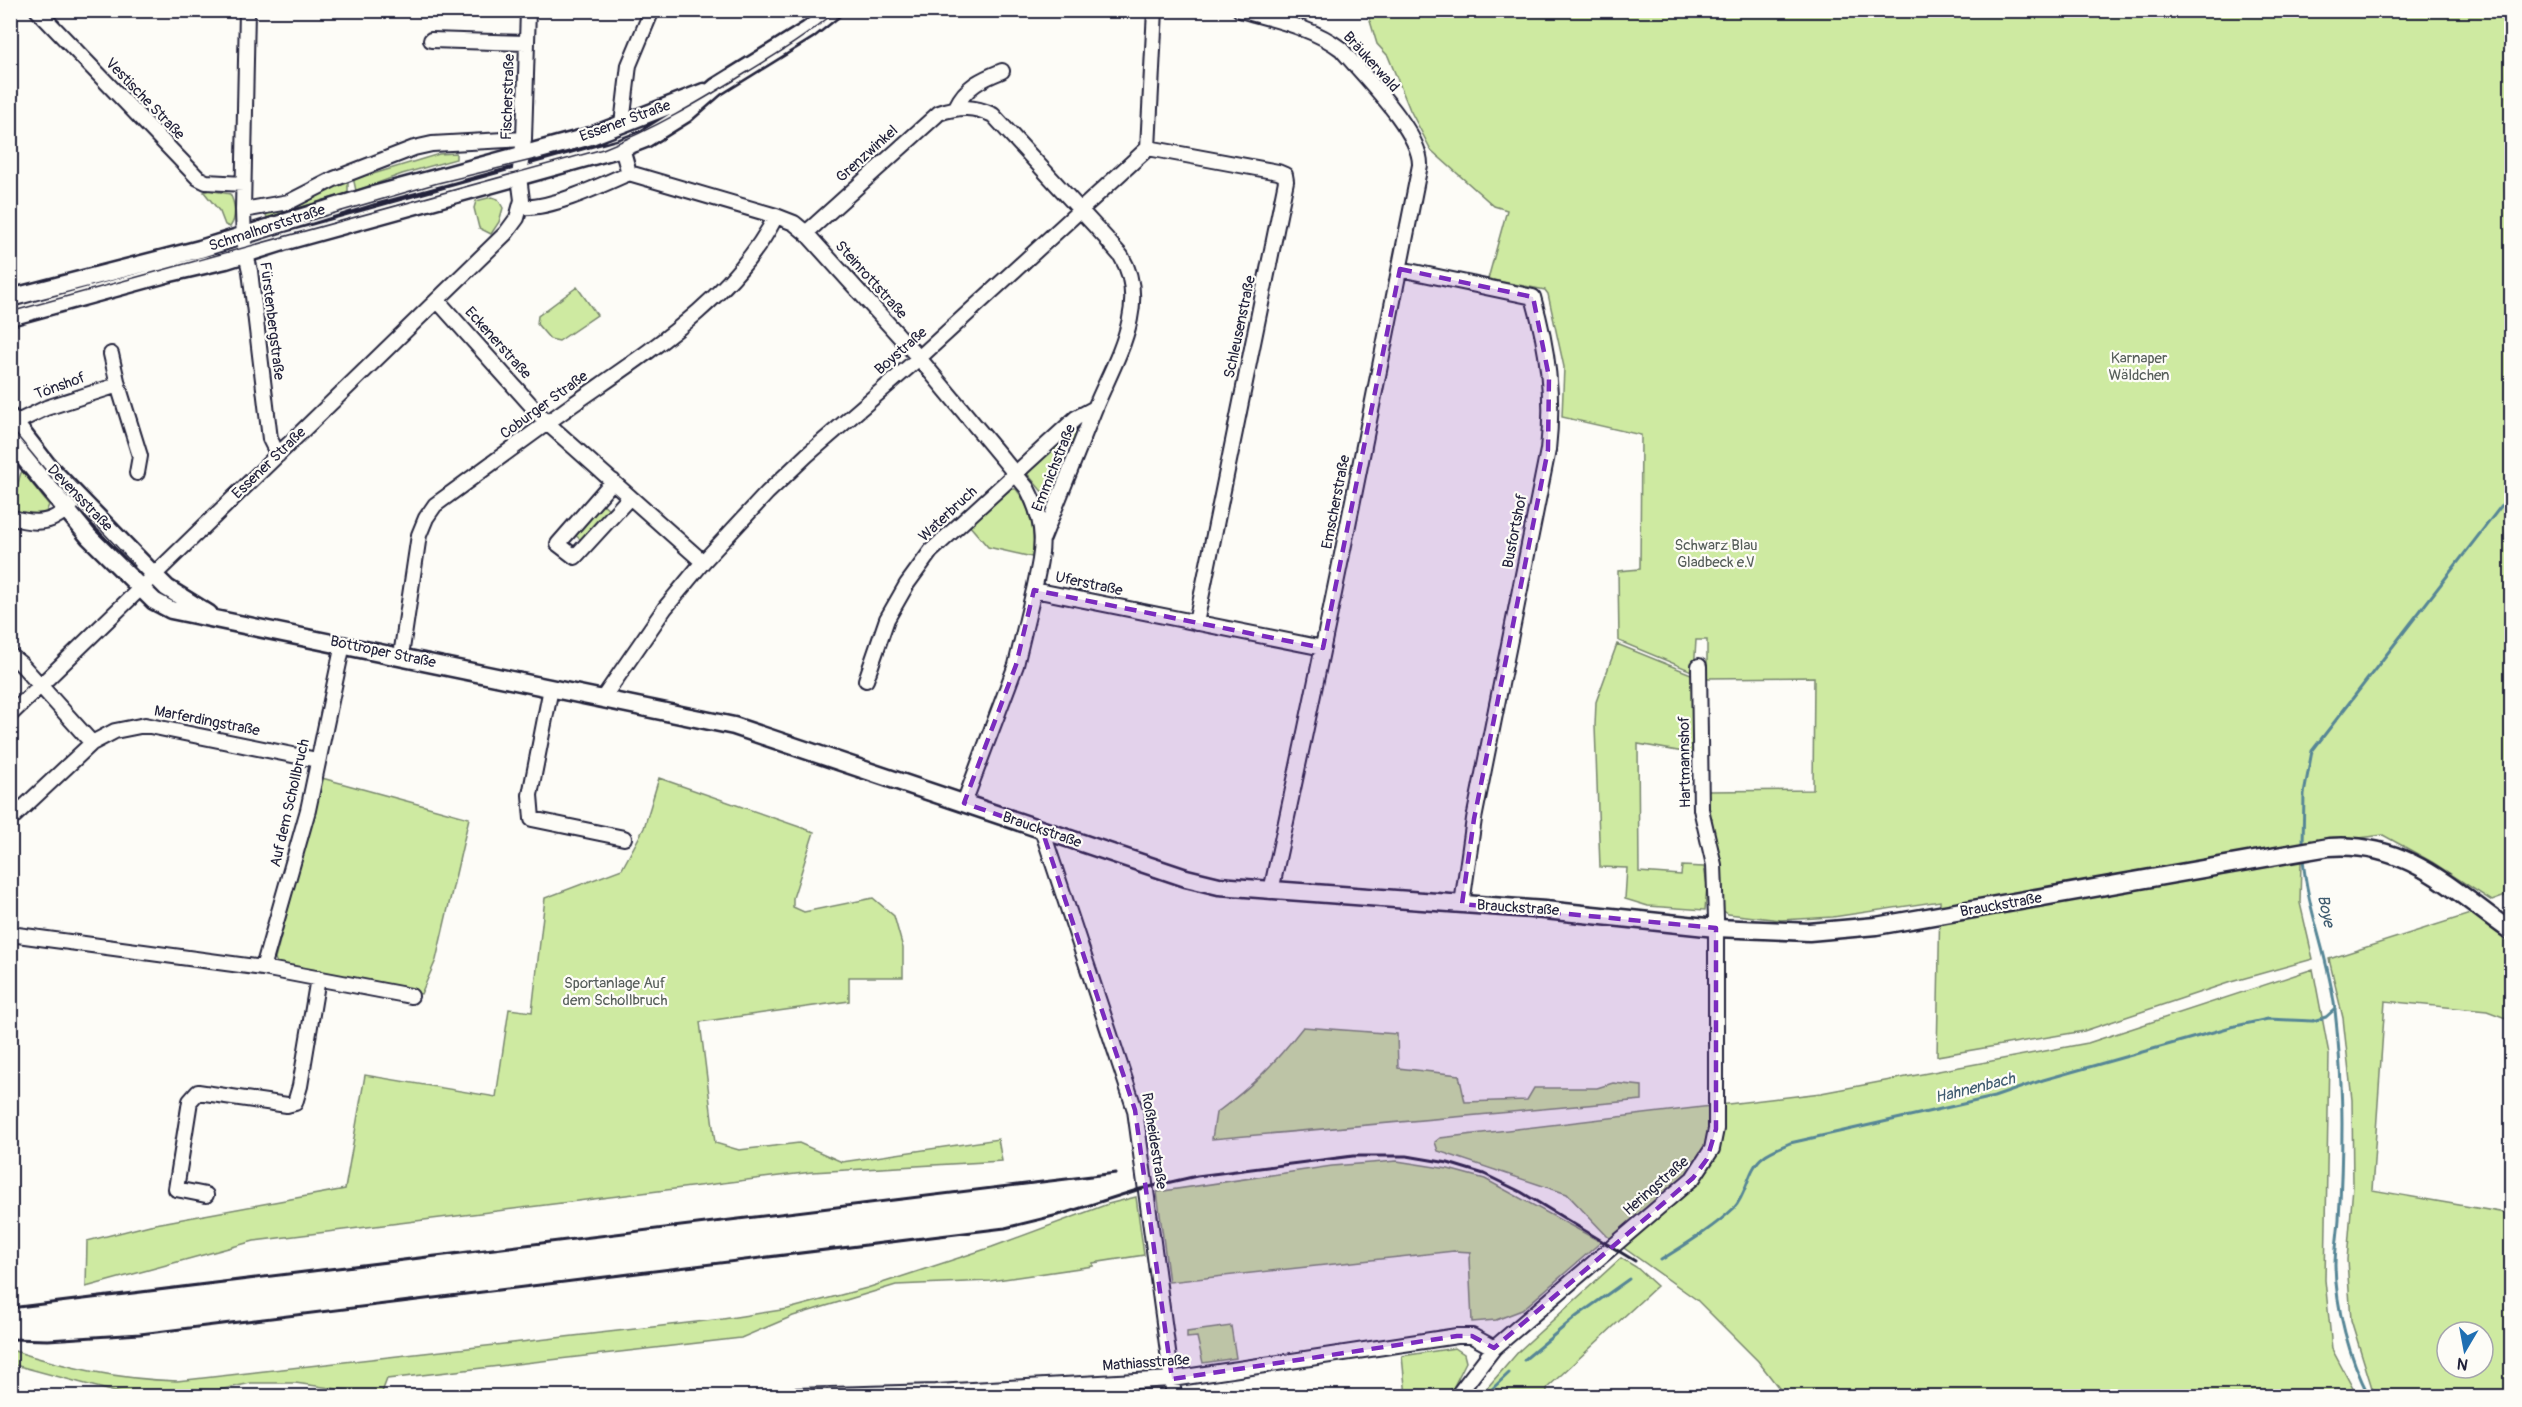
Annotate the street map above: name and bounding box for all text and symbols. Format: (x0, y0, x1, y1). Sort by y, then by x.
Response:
street label: Bräukerwald (1339, 28, 1403, 96)
street label: Fischerstraße (497, 53, 519, 141)
street label: Vestische Straße (101, 54, 189, 144)
street label: Essener Straße (577, 96, 674, 146)
street label: Grenzwinkel (832, 121, 902, 187)
street label: Schmalhorststraße (206, 200, 328, 256)
street label: Steinrottstraße (831, 237, 912, 324)
street label: Fürstenbergstraße (255, 261, 289, 382)
street label: Schleusenstraße (1220, 273, 1260, 380)
street label: Eckenerstraße (461, 303, 536, 383)
street label: Boystraße (871, 323, 932, 379)
park label: Karnaper Wäldchen (2108, 349, 2170, 385)
street label: Coburger Straße (496, 366, 592, 443)
street label: Tönshof (32, 368, 88, 404)
street label: Emmichstraße (1028, 421, 1080, 514)
street label: Essener Straße (228, 423, 310, 503)
street label: Emscherstraße (1318, 453, 1355, 551)
street label: Devensstraße (43, 460, 117, 536)
street label: Waterbruch (915, 482, 981, 546)
street label: Busfortshof (1498, 492, 1532, 570)
park label: Schwarz Blau Gladbeck e.V (1674, 536, 1758, 572)
street label: Uferstraße (1054, 568, 1125, 601)
street label: Bottroper Straße (328, 632, 438, 673)
street label: Marferdingstraße (153, 701, 262, 741)
street label: Hartmannshof (1675, 716, 1695, 808)
street label: Auf dem Schollbruch (266, 737, 314, 869)
street label: Brauckstraße (1000, 808, 1085, 853)
street label: Brauckstraße (1959, 888, 2044, 922)
water label: Boye (2313, 893, 2340, 931)
street label: Brauckstraße (1476, 896, 1560, 920)
park label: Sportanlage Auf dem Schollbruch (563, 974, 667, 1010)
water label: Hahnenbach (1933, 1068, 2018, 1108)
street label: Roßheidestraße (1137, 1091, 1171, 1191)
street label: Heringstraße (1619, 1152, 1693, 1220)
north arrow (2435, 1320, 2495, 1380)
street label: Mathiasstraße (1102, 1350, 1191, 1376)
text: N (2455, 1353, 2470, 1375)

